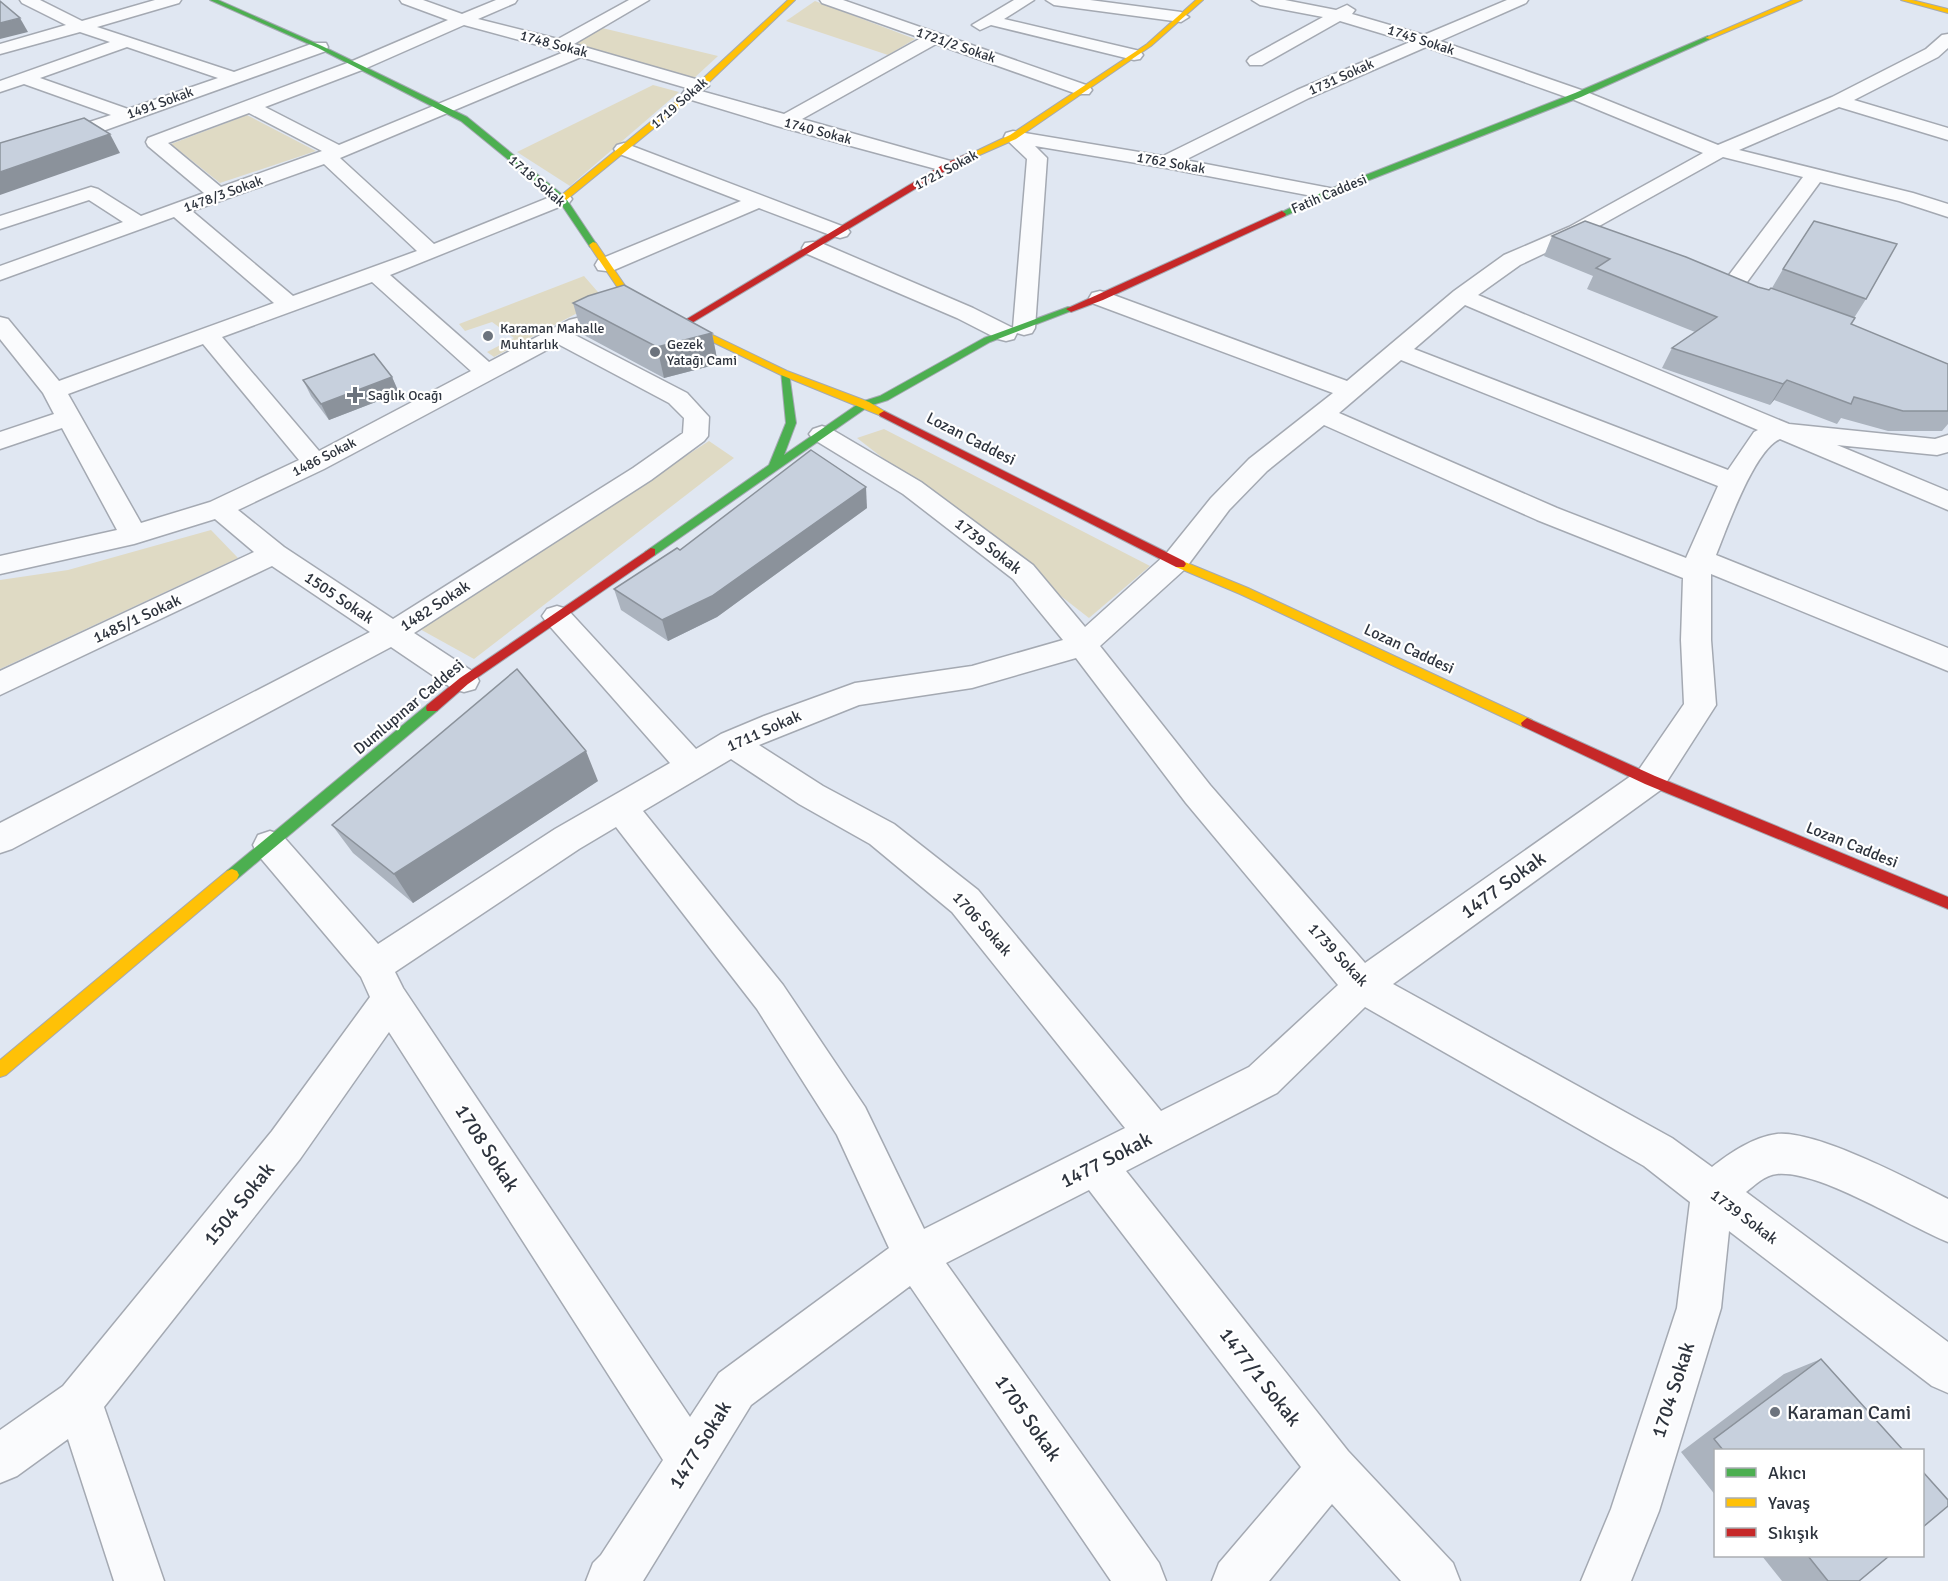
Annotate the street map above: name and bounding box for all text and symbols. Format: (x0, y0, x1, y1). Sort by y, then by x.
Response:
street label: 1745 Sokak (1385, 21, 1457, 59)
street label: 1721/2 Sokak (914, 23, 998, 67)
street label: 1748 Sokak (518, 27, 590, 61)
street label: 1731 Sokak (1306, 55, 1376, 99)
street label: 1719 Sokak (647, 74, 711, 132)
street label: 1491 Sokak (124, 83, 196, 123)
street label: 1740 Sokak (782, 114, 854, 148)
street label: 1721 Sokak (911, 146, 981, 194)
street label: 1762 Sokak (1135, 149, 1207, 177)
street label: 1718 Sokak (505, 152, 569, 210)
street label: Fatih Caddesi (1289, 170, 1369, 218)
street label: 1478/3 Sokak (181, 172, 265, 216)
place label: Karaman Mahalle Muhtarlık (500, 320, 605, 353)
marker: Karaman Mahalle Muhtarlık (481, 329, 495, 343)
place label: Gezek Yatağı Cami (667, 336, 737, 369)
marker: Gezek Yatağı Cami (648, 345, 662, 359)
marker: Sağlık Ocağı (346, 386, 364, 404)
place label: Sağlık Ocağı (368, 387, 442, 404)
street label: Lozan Caddesi (923, 408, 1019, 470)
street label: 1486 Sokak (289, 434, 359, 480)
street label: 1739 Sokak (951, 514, 1025, 578)
street label: 1505 Sokak (300, 567, 378, 629)
street label: 1482 Sokak (396, 576, 474, 636)
street label: 1485/1 Sokak (90, 590, 184, 648)
street label: Lozan Caddesi (1361, 619, 1457, 679)
street label: Dumlupınar Caddesi (350, 655, 468, 759)
street label: 1711 Sokak (724, 706, 804, 756)
street label: Lozan Caddesi (1803, 817, 1901, 873)
street label: 1477 Sokak (1455, 846, 1551, 924)
street label: 1706 Sokak (948, 888, 1016, 960)
street label: 1739 Sokak (1304, 919, 1372, 991)
street label: 1708 Sokak (449, 1100, 525, 1196)
street label: 1477 Sokak (1056, 1126, 1156, 1194)
street label: 1504 Sokak (198, 1158, 280, 1250)
street label: 1739 Sokak (1706, 1185, 1782, 1249)
street label: 1477/1 Sokak (1214, 1323, 1306, 1431)
street label: 1704 Sokak (1646, 1339, 1700, 1441)
street label: 1705 Sokak (989, 1370, 1067, 1466)
street label: 1477 Sokak (663, 1396, 737, 1494)
place label: Karaman Cami (1787, 1400, 1911, 1425)
marker: Karaman Cami (1768, 1405, 1782, 1419)
legend (1714, 1449, 1924, 1557)
text: Akıcı (1768, 1462, 1806, 1484)
text: Yavaş (1768, 1492, 1810, 1514)
text: Sıkışık (1768, 1522, 1818, 1544)

